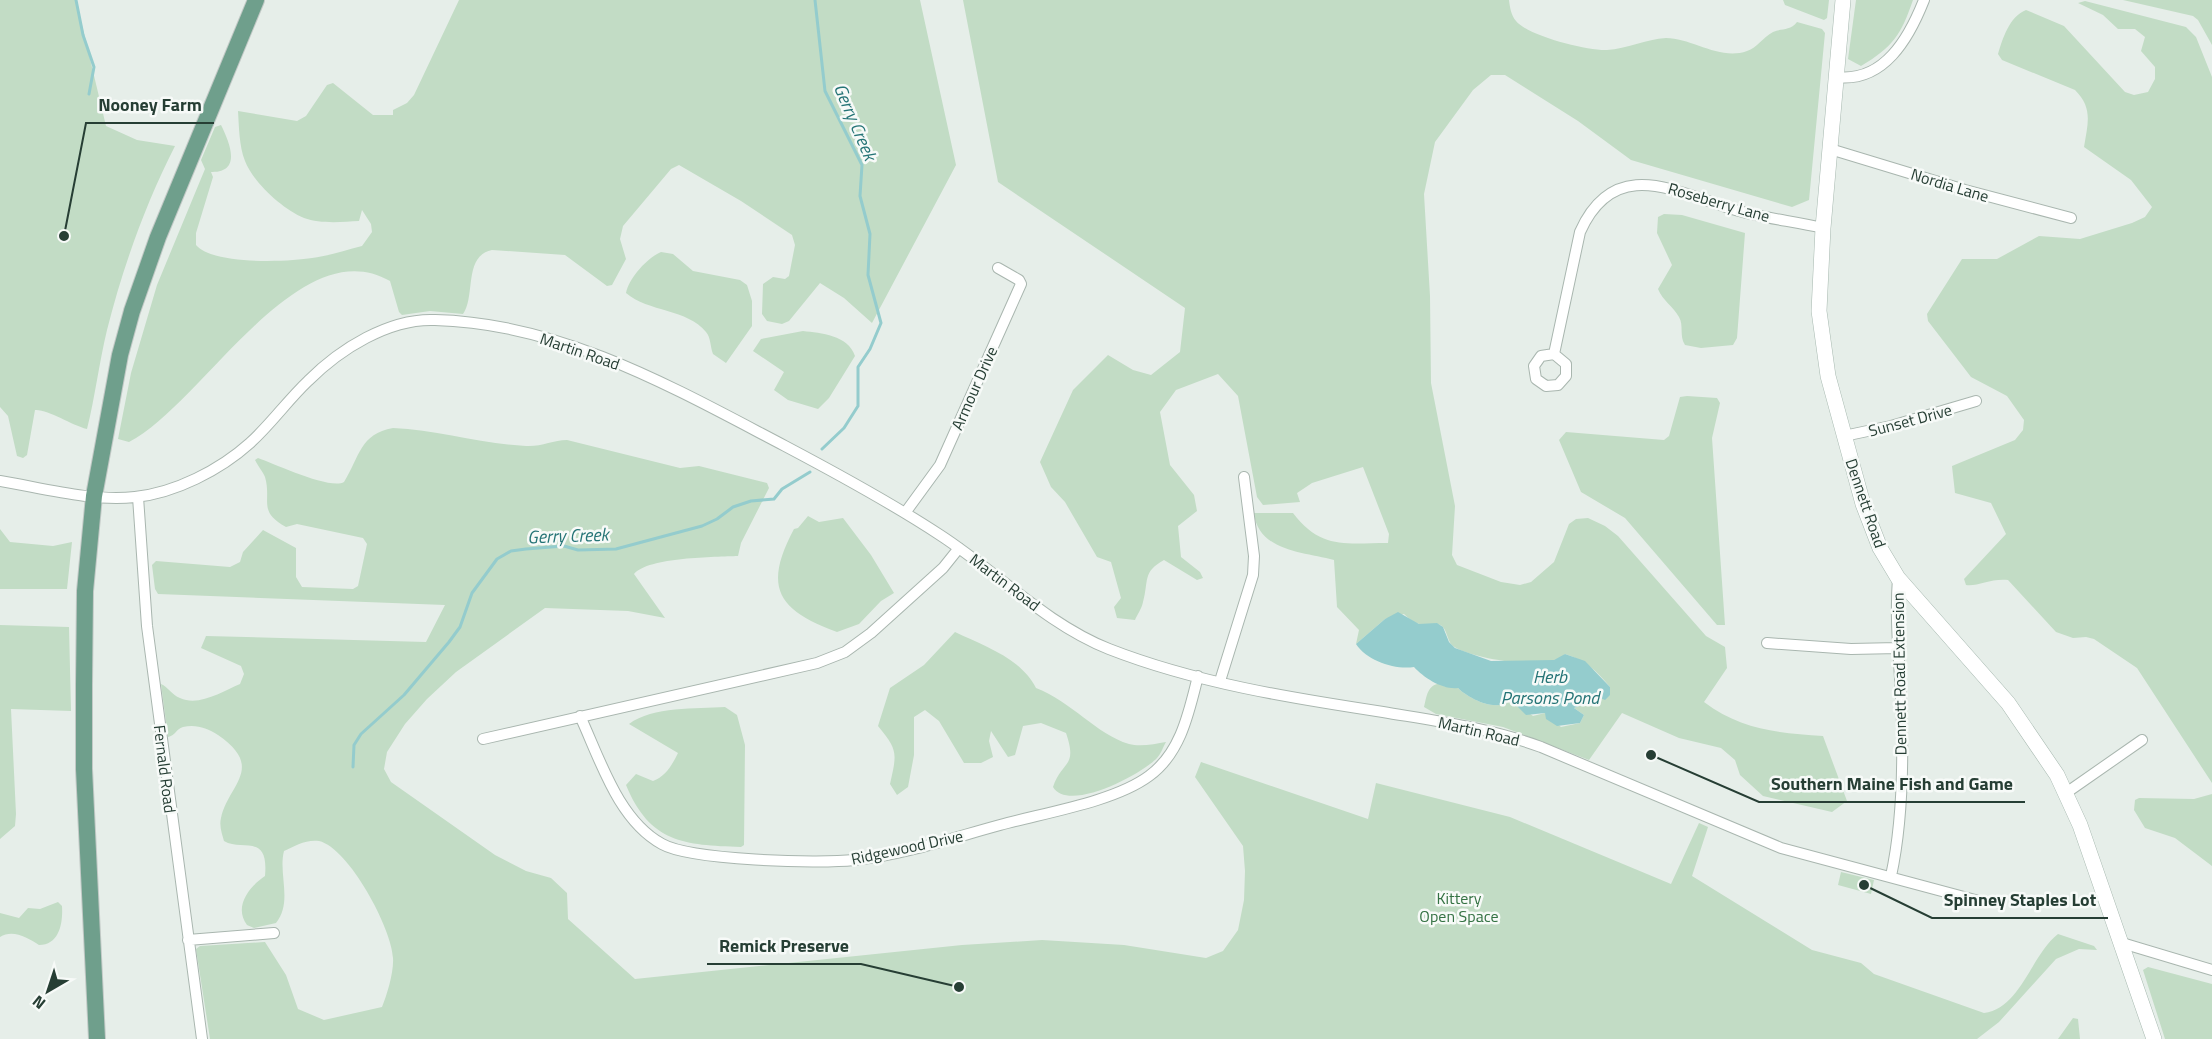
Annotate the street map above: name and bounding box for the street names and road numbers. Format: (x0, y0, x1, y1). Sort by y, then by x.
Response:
street label: Nordia Lane (1908, 162, 1992, 208)
street label: Roseberry Lane (1665, 176, 1773, 228)
street label: Martin Road (537, 326, 623, 376)
street label: Armour Drive (945, 342, 1003, 434)
street label: Sunset Drive (1866, 397, 1954, 443)
street label: Dennett Road (1840, 455, 1892, 551)
street label: Martin Road (965, 547, 1045, 617)
street label: Dennett Road Extension (1886, 592, 1912, 756)
street label: Martin Road (1436, 710, 1522, 752)
street label: Fernald Road (148, 724, 182, 814)
street label: Ridgewood Drive (849, 823, 965, 871)

